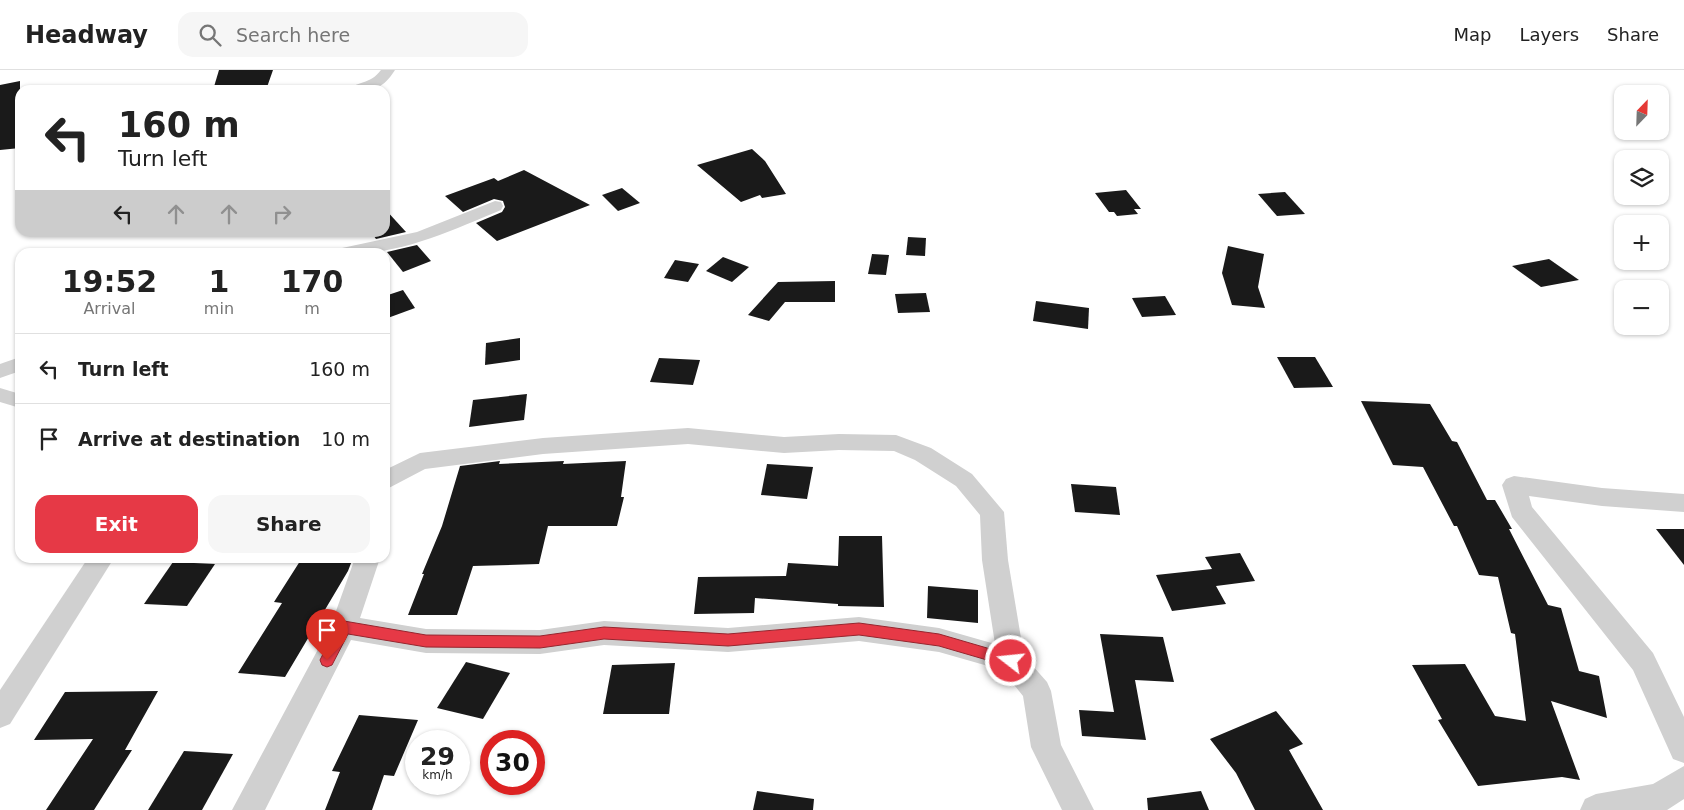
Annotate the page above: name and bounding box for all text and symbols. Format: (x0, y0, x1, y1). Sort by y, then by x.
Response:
search box (178, 12, 528, 57)
text: Headway (25, 21, 148, 49)
icon: search (196, 21, 224, 49)
text: Search here (236, 24, 350, 46)
text: Map (1453, 24, 1491, 45)
text: Layers (1519, 24, 1579, 45)
text: Share (1607, 24, 1659, 45)
north arrow (1614, 85, 1669, 140)
map controls (1614, 85, 1669, 335)
icon: left (35, 105, 100, 170)
text: 160 m (118, 105, 240, 145)
text: Turn left (118, 146, 207, 171)
button: layers (1614, 150, 1669, 205)
icon: left (109, 200, 137, 228)
icon: ahead (162, 200, 190, 228)
icon: ahead (215, 200, 243, 228)
icon: right (268, 200, 296, 228)
button: + (1614, 215, 1669, 270)
text: 19:52 (62, 264, 157, 299)
text: 1 (208, 264, 229, 299)
text: 170 (281, 264, 343, 299)
button: − (1614, 280, 1669, 335)
text: Arrival (83, 299, 135, 318)
text: min (204, 299, 234, 318)
text: m (304, 299, 320, 318)
icon: left (35, 355, 63, 383)
text: Turn left (78, 358, 169, 380)
text: 160 m (309, 358, 370, 380)
icon: arrive (35, 425, 63, 453)
text: Arrive at destination (78, 428, 300, 450)
text: 10 m (321, 428, 370, 450)
button: Exit (35, 495, 198, 553)
button: Share (208, 495, 370, 553)
pin (306, 609, 348, 660)
icon: arrive (313, 616, 341, 644)
position arrow (984, 634, 1036, 686)
speed limit sign: 30 (480, 730, 545, 795)
text: 29 (420, 742, 455, 771)
text: km/h (422, 768, 453, 782)

